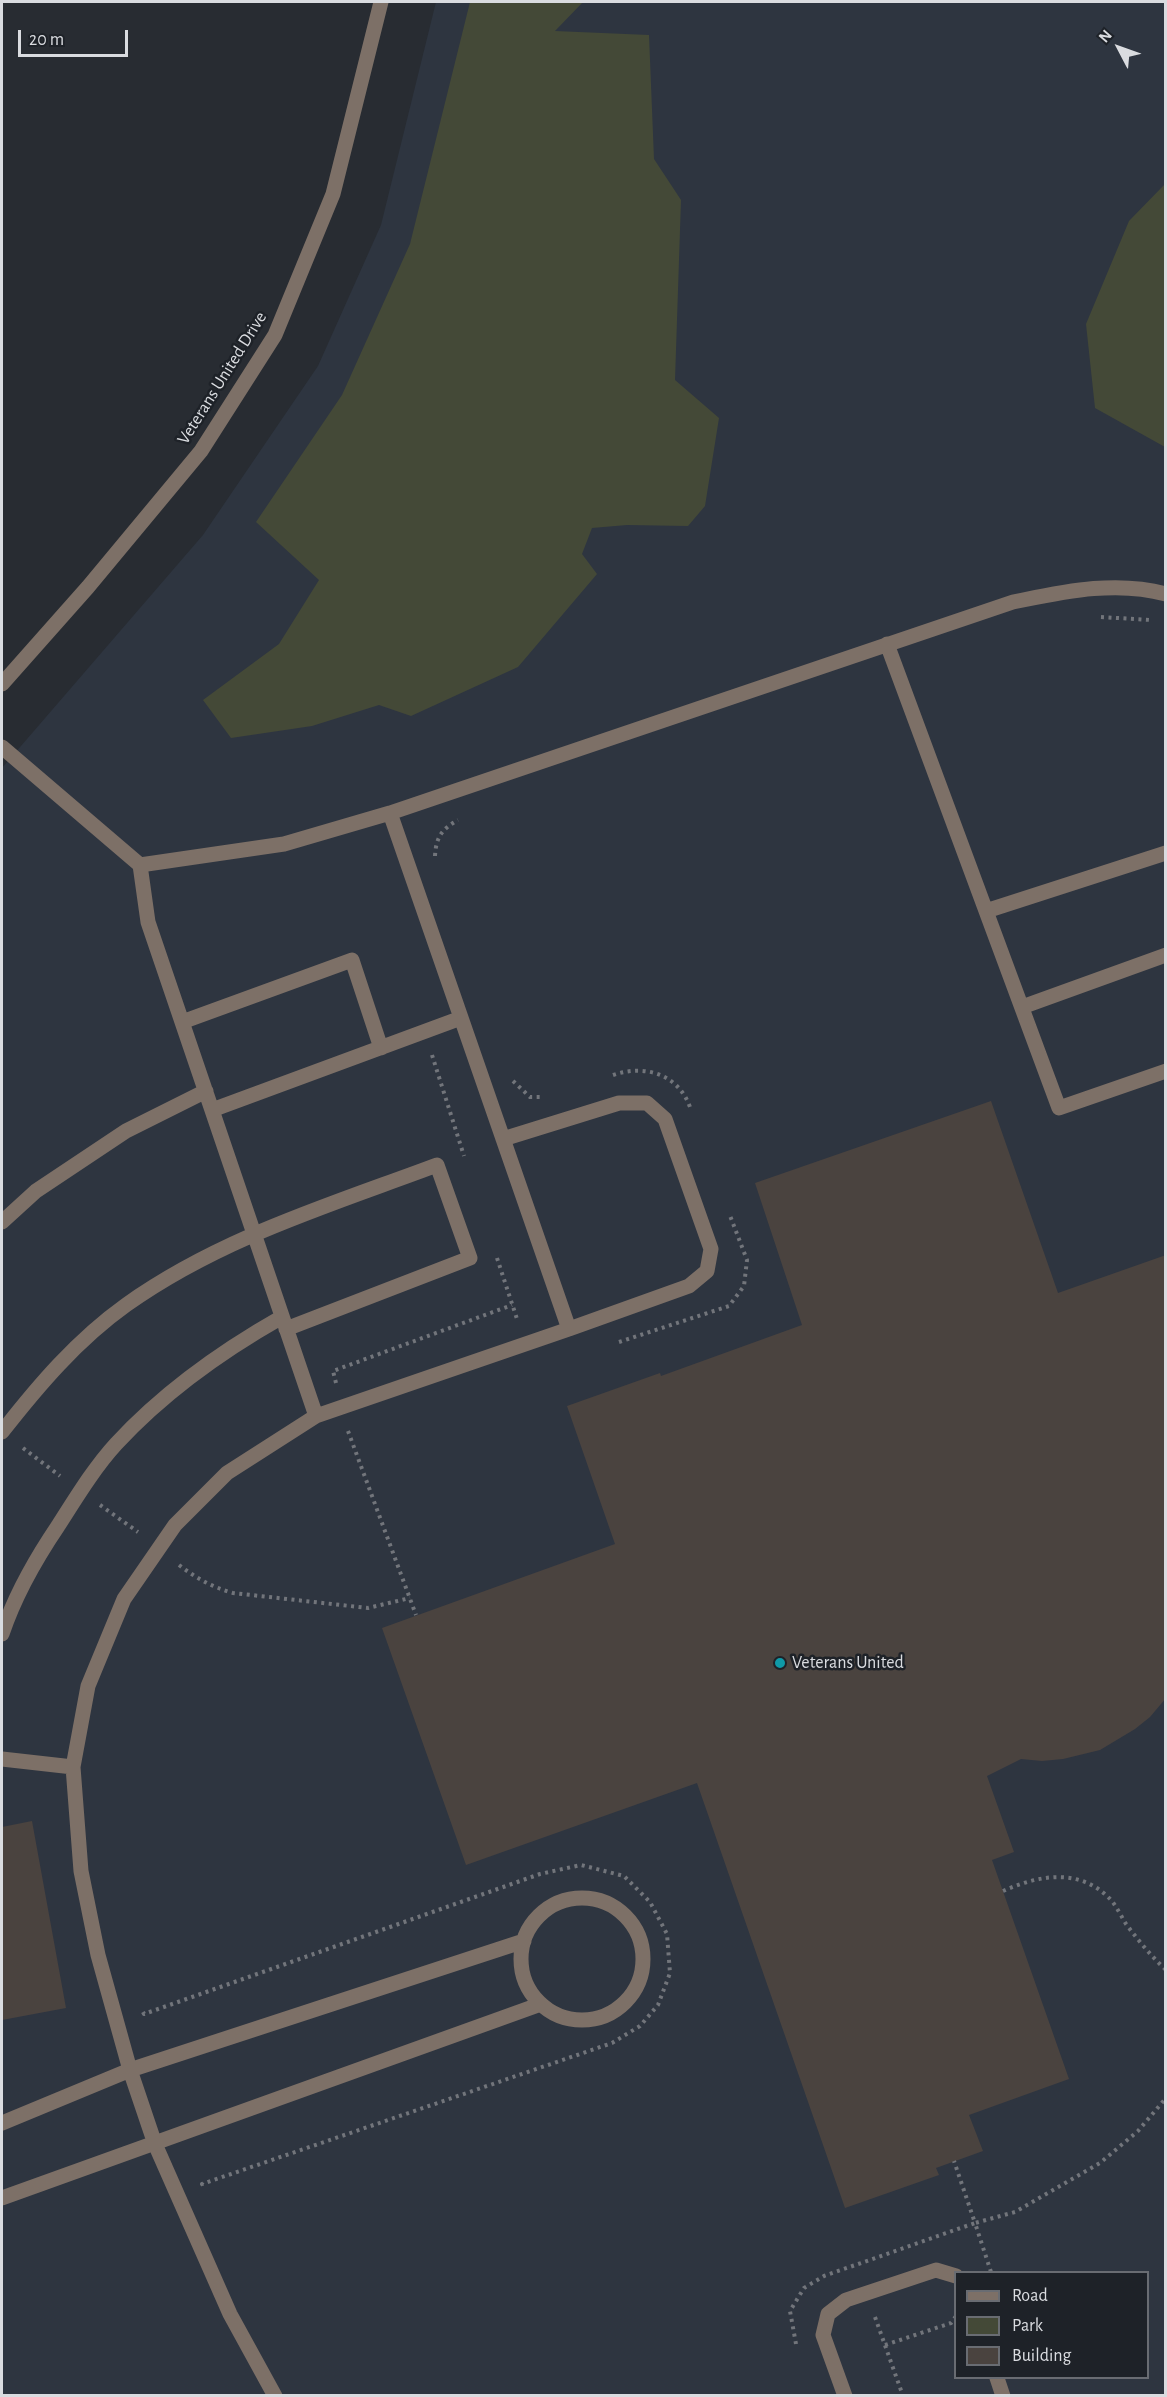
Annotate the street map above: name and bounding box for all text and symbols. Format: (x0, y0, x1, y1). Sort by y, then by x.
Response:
scale bar (21, 18, 130, 56)
north arrow (1089, 18, 1149, 78)
text: N (1096, 27, 1115, 46)
text: 20 m (29, 31, 64, 49)
street label: Veterans United Drive (173, 308, 271, 448)
place label: Veterans United (792, 1652, 904, 1674)
marker: Veterans United (773, 1656, 787, 1670)
legend (954, 2271, 1149, 2379)
text: Road (1012, 2287, 1048, 2305)
text: Park (1012, 2317, 1043, 2335)
text: Building (1012, 2347, 1071, 2365)

